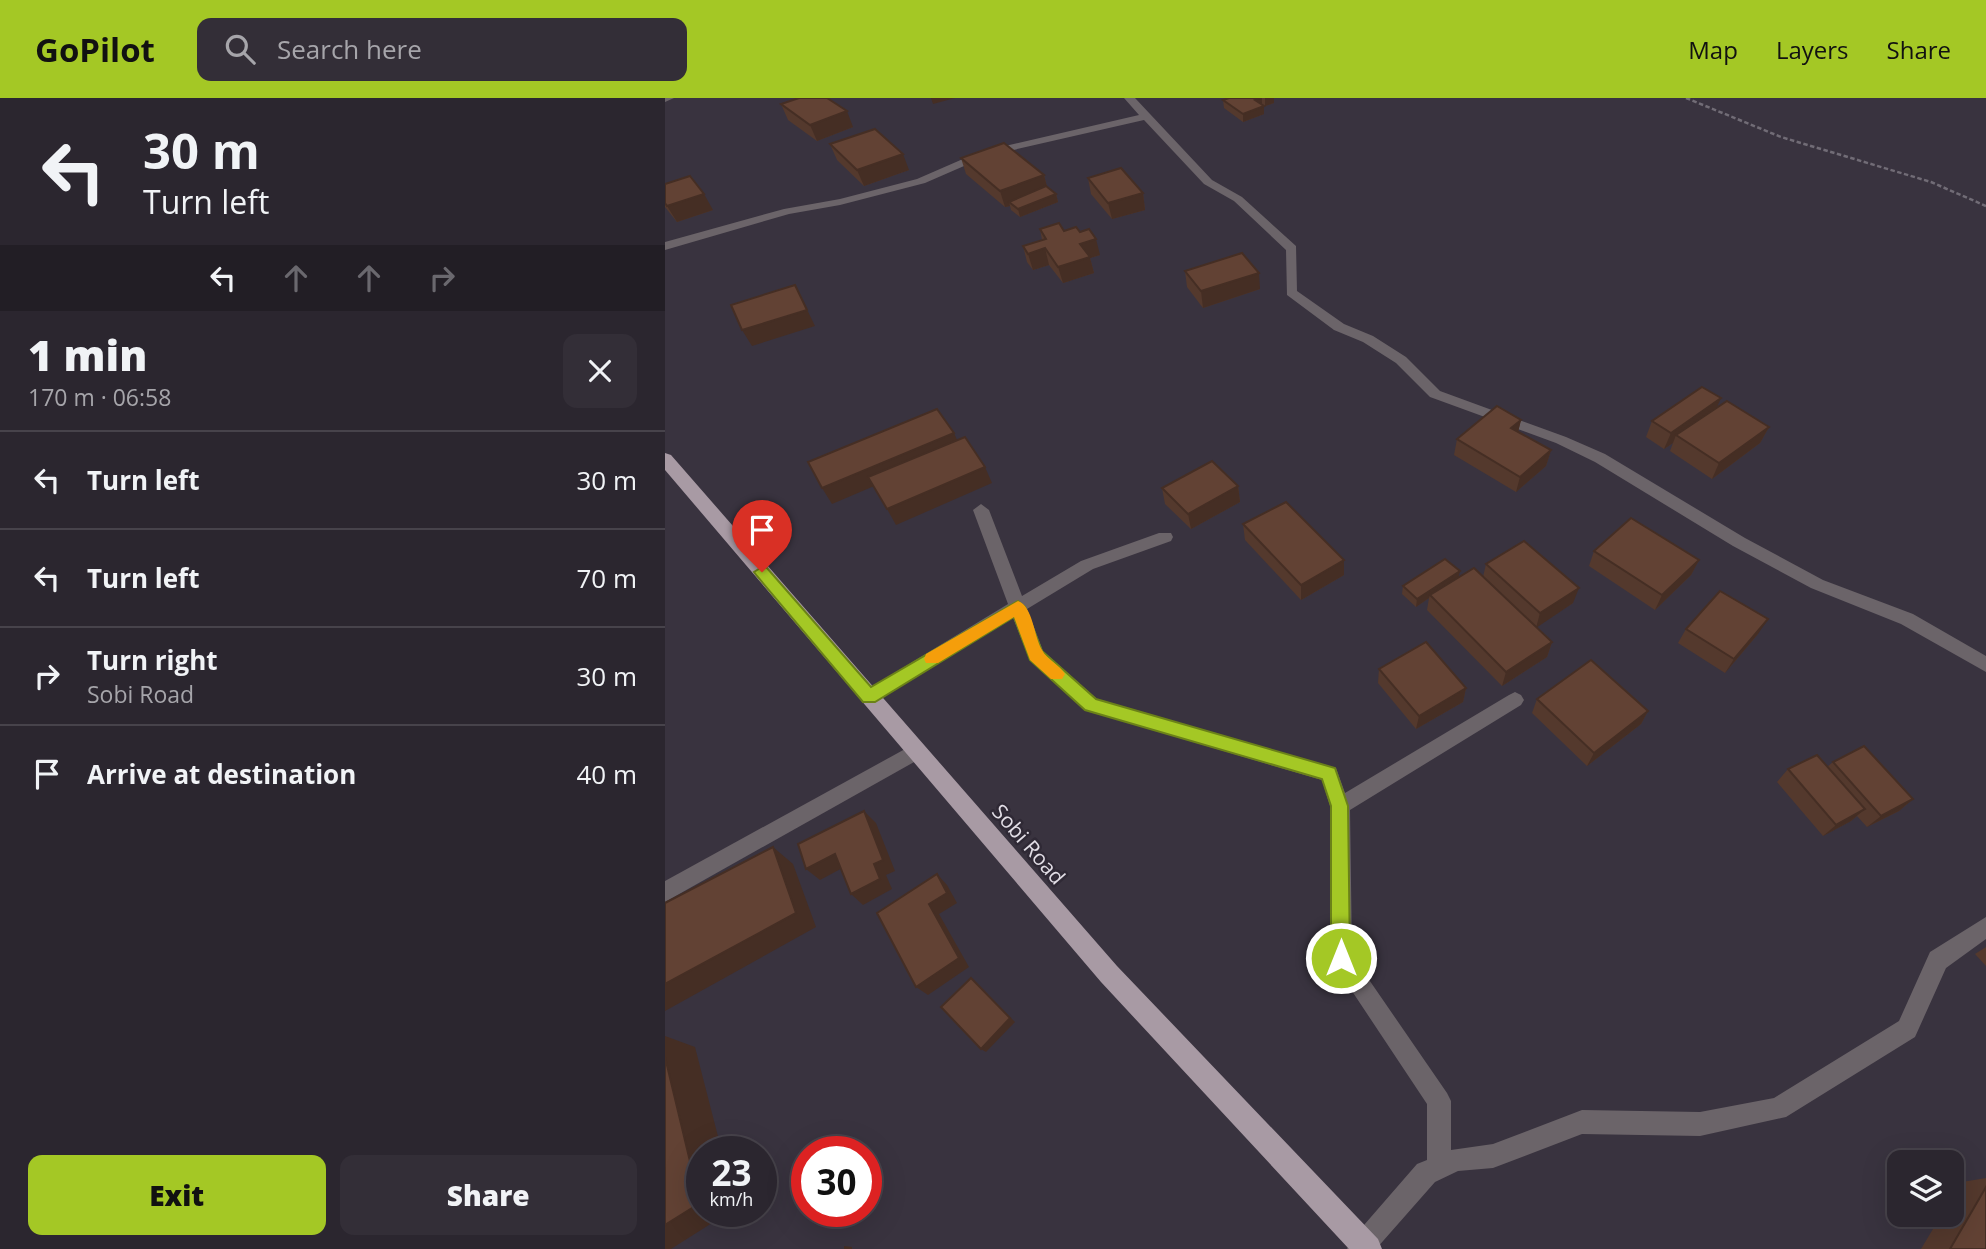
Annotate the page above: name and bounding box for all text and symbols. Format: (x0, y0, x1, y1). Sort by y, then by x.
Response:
search box (197, 18, 687, 81)
text: GoPilot (35, 27, 155, 72)
icon: search (221, 30, 259, 68)
text: Search here (277, 31, 422, 67)
text: Map (1688, 33, 1738, 66)
text: Layers (1776, 33, 1849, 66)
text: Share (1887, 33, 1951, 66)
text: 30 m (143, 117, 260, 183)
icon: left (28, 126, 119, 217)
text: Turn left (143, 180, 269, 223)
icon: left (204, 259, 242, 297)
icon: ahead (277, 259, 315, 297)
icon: ahead (350, 259, 388, 297)
icon: right (423, 259, 461, 297)
text: 1 min (28, 326, 147, 383)
button: close (563, 334, 637, 408)
text: 170 m · 06:58 (28, 381, 171, 413)
icon: left (28, 461, 66, 499)
text: Turn left (87, 462, 199, 498)
text: 30 m (576, 462, 637, 498)
pin (732, 500, 792, 572)
icon: arrive (743, 511, 781, 549)
icon: left (28, 559, 66, 597)
text: Turn left (87, 560, 199, 596)
text: 70 m (576, 560, 637, 596)
text: Turn right (87, 642, 218, 678)
icon: right (28, 657, 66, 695)
text: 30 m (576, 658, 637, 694)
text: Sobi Road (87, 678, 194, 710)
icon: arrive (28, 755, 66, 793)
text: Arrive at destination (87, 756, 356, 792)
text: 40 m (576, 756, 637, 792)
street label: Sobi Road (986, 798, 1072, 890)
position arrow (1304, 921, 1378, 995)
speed limit sign: 30 (791, 1136, 882, 1227)
text: 23 (711, 1149, 752, 1196)
map controls (1887, 1150, 1964, 1227)
button: layers (1887, 1150, 1964, 1227)
button: Exit (28, 1155, 326, 1235)
button: Share (340, 1155, 637, 1235)
text: km/h (710, 1187, 753, 1211)

